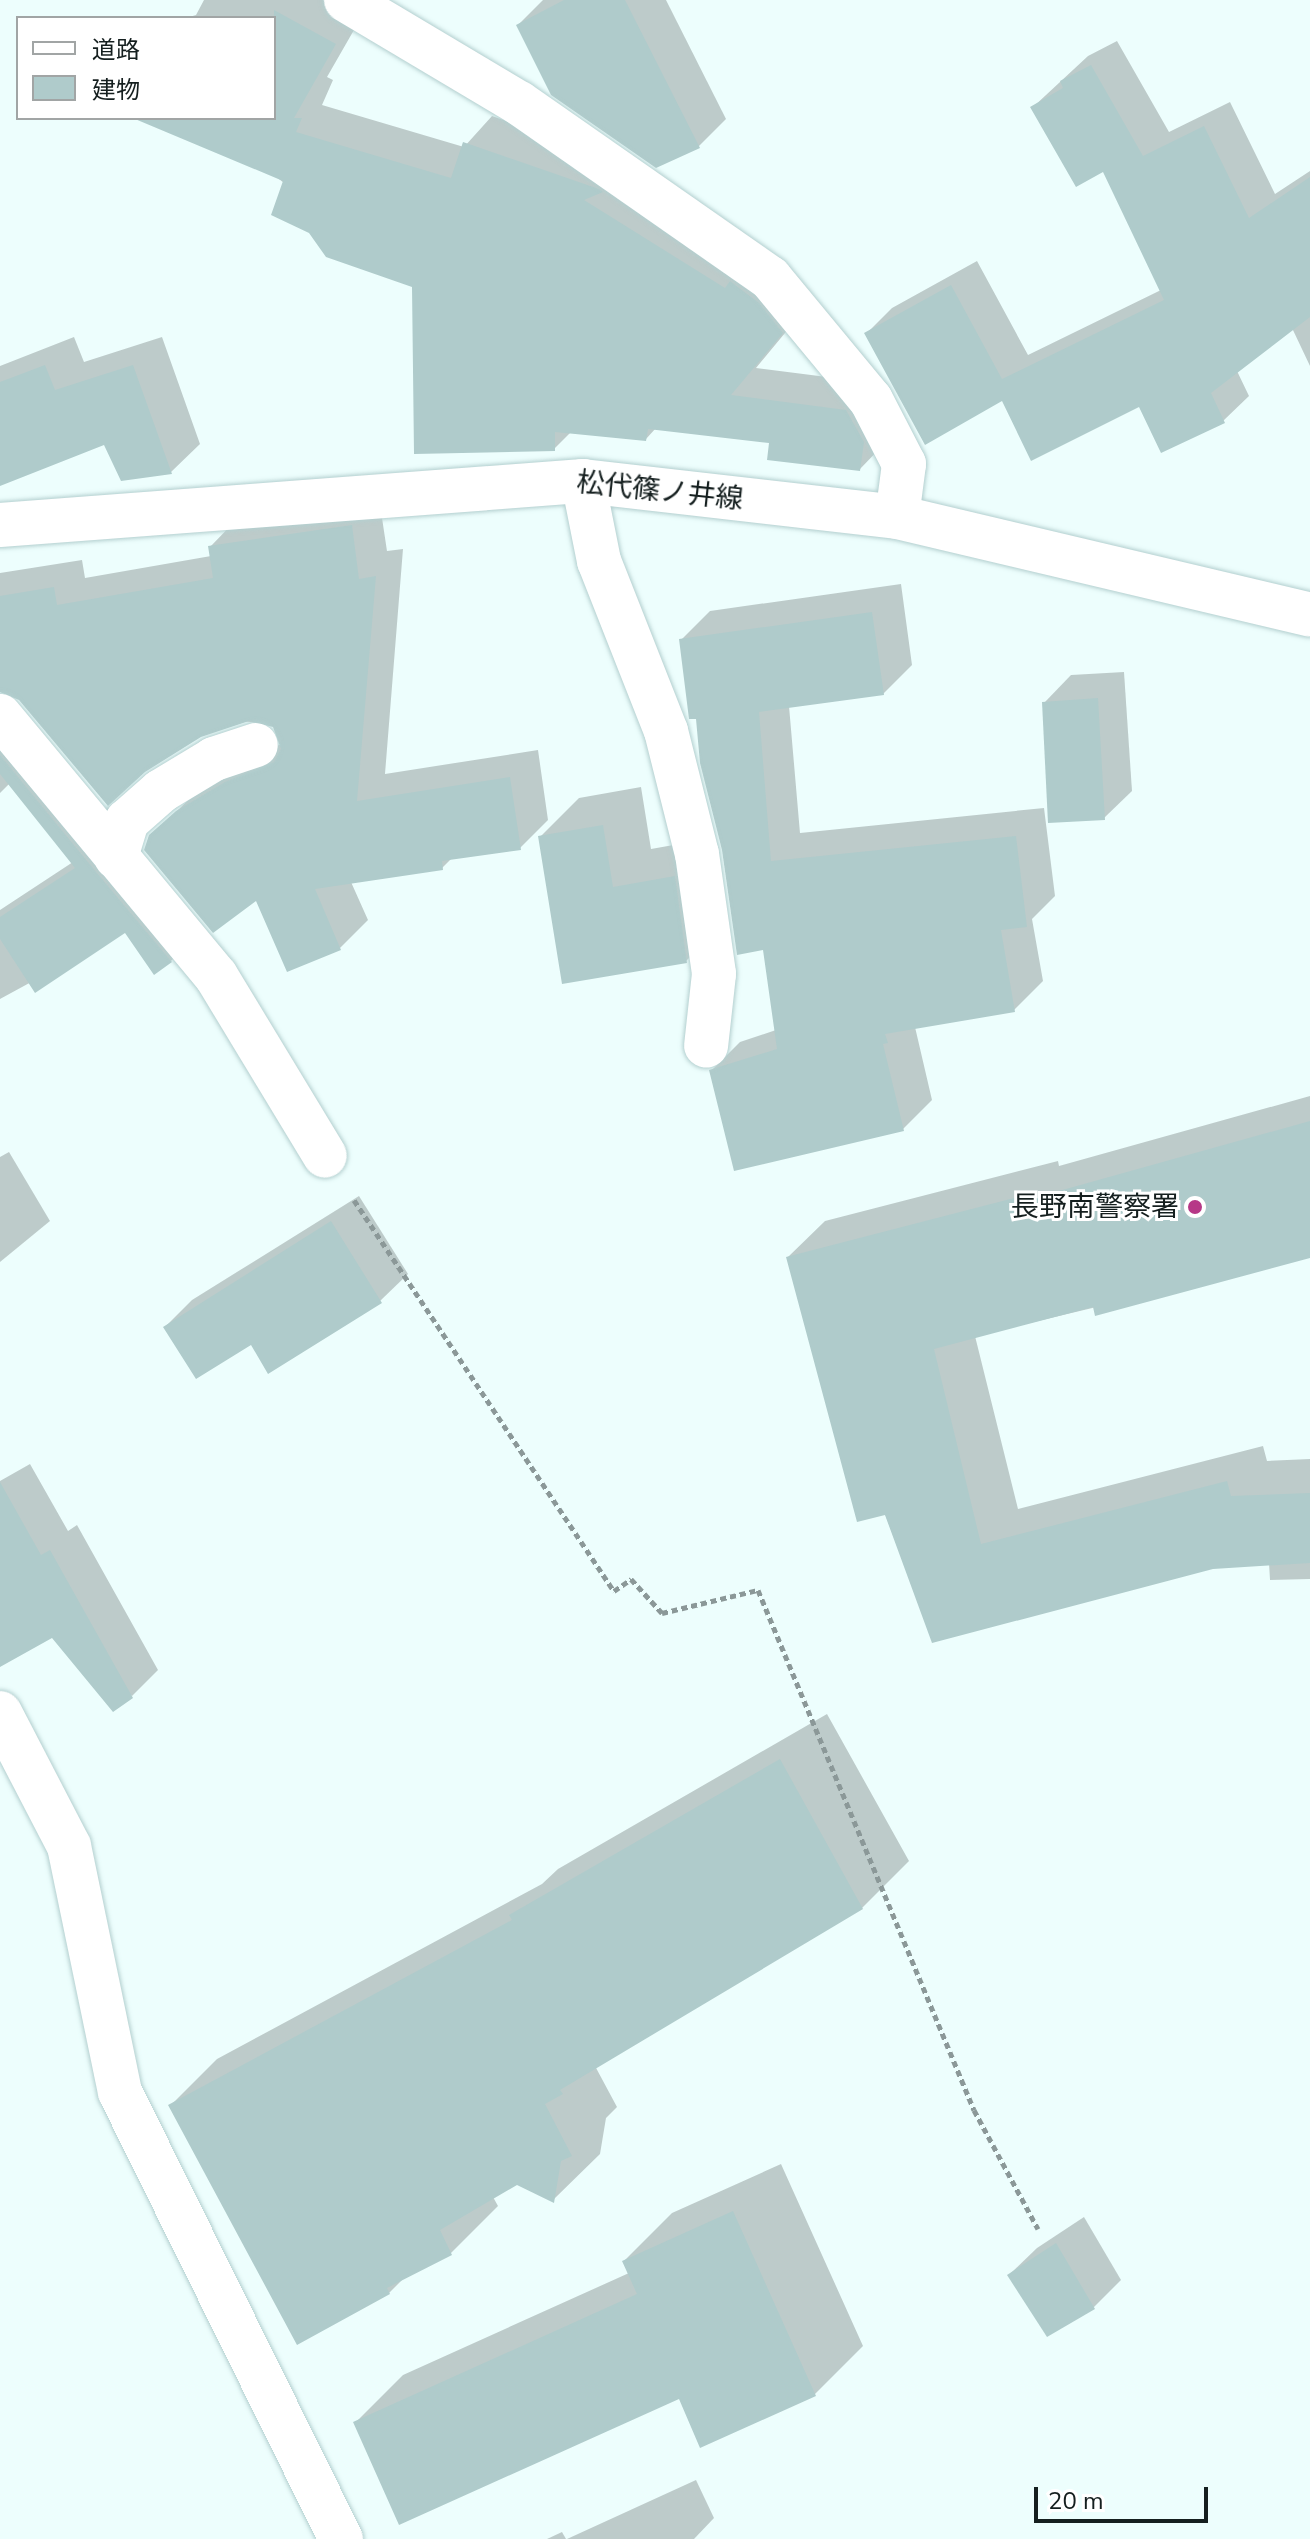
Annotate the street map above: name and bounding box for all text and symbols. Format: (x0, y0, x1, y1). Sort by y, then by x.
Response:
legend (16, 16, 276, 120)
text: 道路 (92, 34, 140, 66)
text: 建物 (92, 74, 140, 106)
street label: 松代篠ノ井線 (575, 466, 745, 516)
place label: 長野南警察署 (1011, 1190, 1179, 1224)
marker: 長野南警察署 (1186, 1198, 1204, 1216)
scale bar (1038, 2471, 1212, 2521)
text: 20 m (1048, 2485, 1104, 2517)

